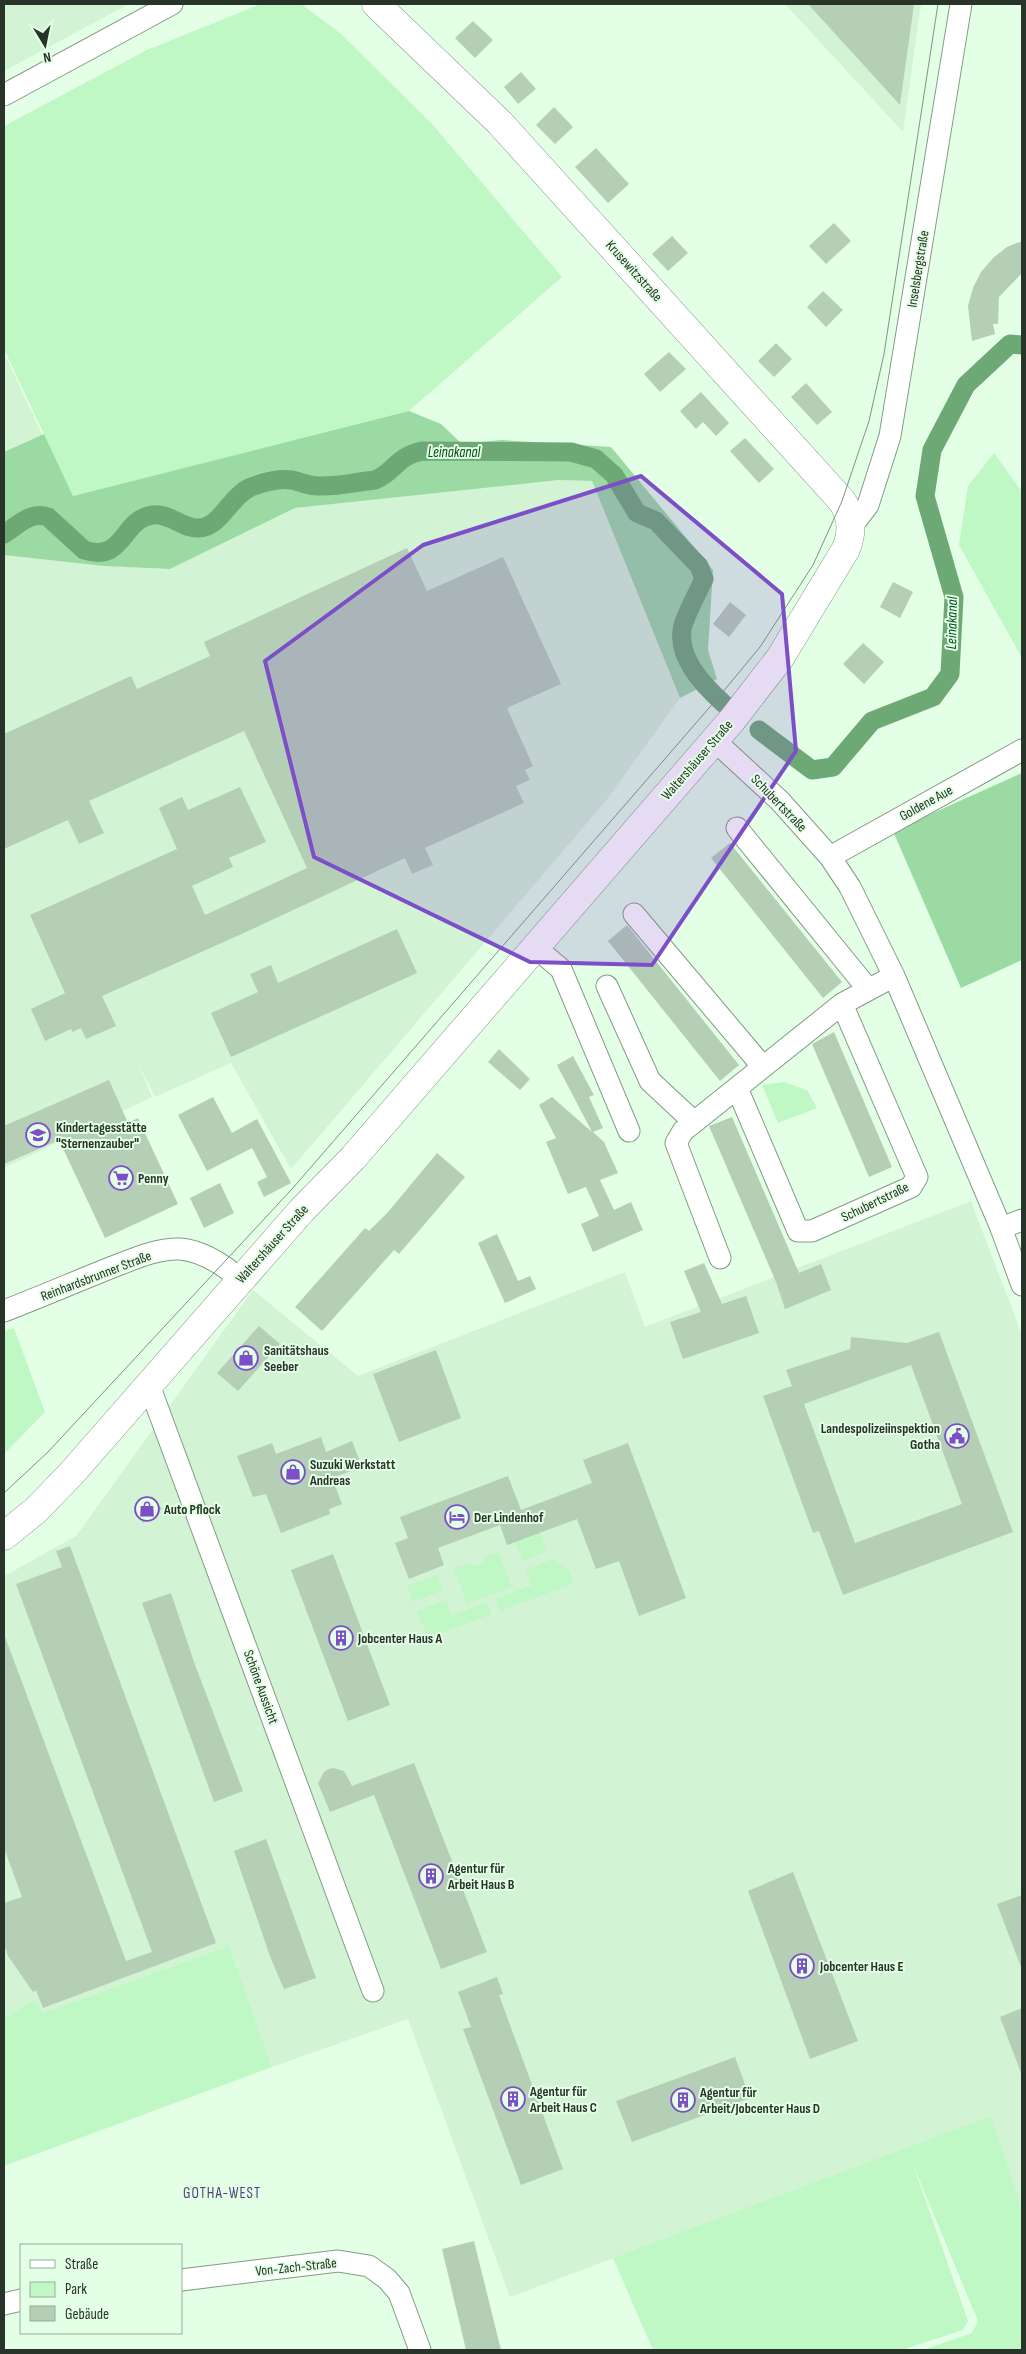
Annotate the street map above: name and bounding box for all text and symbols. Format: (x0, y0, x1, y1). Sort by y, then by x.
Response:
north arrow (20, 20, 70, 70)
text: N (42, 48, 52, 66)
street label: Inselsbergstraße (904, 229, 932, 309)
street label: Krusewitzstraße (602, 237, 666, 305)
water label: Leinakanal (428, 443, 482, 462)
water label: Leinakanal (942, 595, 962, 650)
street label: Waltershäuser Straße (658, 717, 736, 803)
street label: Schubertstraße (747, 771, 811, 835)
street label: Goldene Aue (896, 781, 956, 825)
place label: Kindertagesstätte "Sternenzauber" (56, 1119, 147, 1152)
school or university icon: Kindertagesstätte "Sternenzauber" (25, 1122, 51, 1148)
supermarket icon: Penny (108, 1165, 134, 1191)
place label: Penny (138, 1170, 169, 1187)
street label: Schubertstraße (838, 1178, 912, 1226)
street label: Waltershäuser Straße (232, 1201, 312, 1287)
street label: Reinhardsbrunner Straße (38, 1247, 154, 1305)
place label: Sanitätshaus Seeber (264, 1342, 329, 1375)
shop icon: Sanitätshaus Seeber (233, 1345, 259, 1371)
place label: Landespolizeiinspektion Gotha (821, 1420, 940, 1453)
public building icon: Landespolizeiinspektion Gotha (944, 1423, 970, 1449)
place label: Suzuki Werkstatt Andreas (309, 1456, 396, 1489)
shop icon: Suzuki Werkstatt Andreas (280, 1459, 306, 1485)
shop icon: Auto Pflock (134, 1496, 160, 1522)
place label: Auto Pflock (163, 1501, 221, 1518)
hotel icon: Der Lindenhof (444, 1504, 470, 1530)
place label: Der Lindenhof (474, 1509, 544, 1526)
building icon: Jobcenter Haus A (328, 1625, 354, 1651)
place label: Jobcenter Haus A (357, 1630, 442, 1647)
street label: Schöne Aussicht (240, 1648, 282, 1726)
place label: Agentur für Arbeit Haus B (447, 1860, 515, 1893)
building icon: Agentur für Arbeit Haus B (418, 1863, 444, 1889)
building icon: Jobcenter Haus E (789, 1953, 815, 1979)
place label: Jobcenter Haus E (819, 1958, 903, 1975)
place label: Agentur für Arbeit Haus C (529, 2083, 597, 2116)
place label: Agentur für Arbeit/Jobcenter Haus D (699, 2084, 820, 2117)
building icon: Agentur für Arbeit Haus C (500, 2086, 526, 2112)
building icon: Agentur für Arbeit/Jobcenter Haus D (670, 2087, 696, 2113)
district label: GOTHA-WEST (183, 2184, 261, 2203)
legend (20, 2244, 182, 2334)
street label: Von-Zach-Straße (255, 2254, 337, 2280)
text: Straße (65, 2255, 98, 2274)
text: Park (65, 2280, 87, 2299)
text: Gebäude (65, 2305, 109, 2324)

